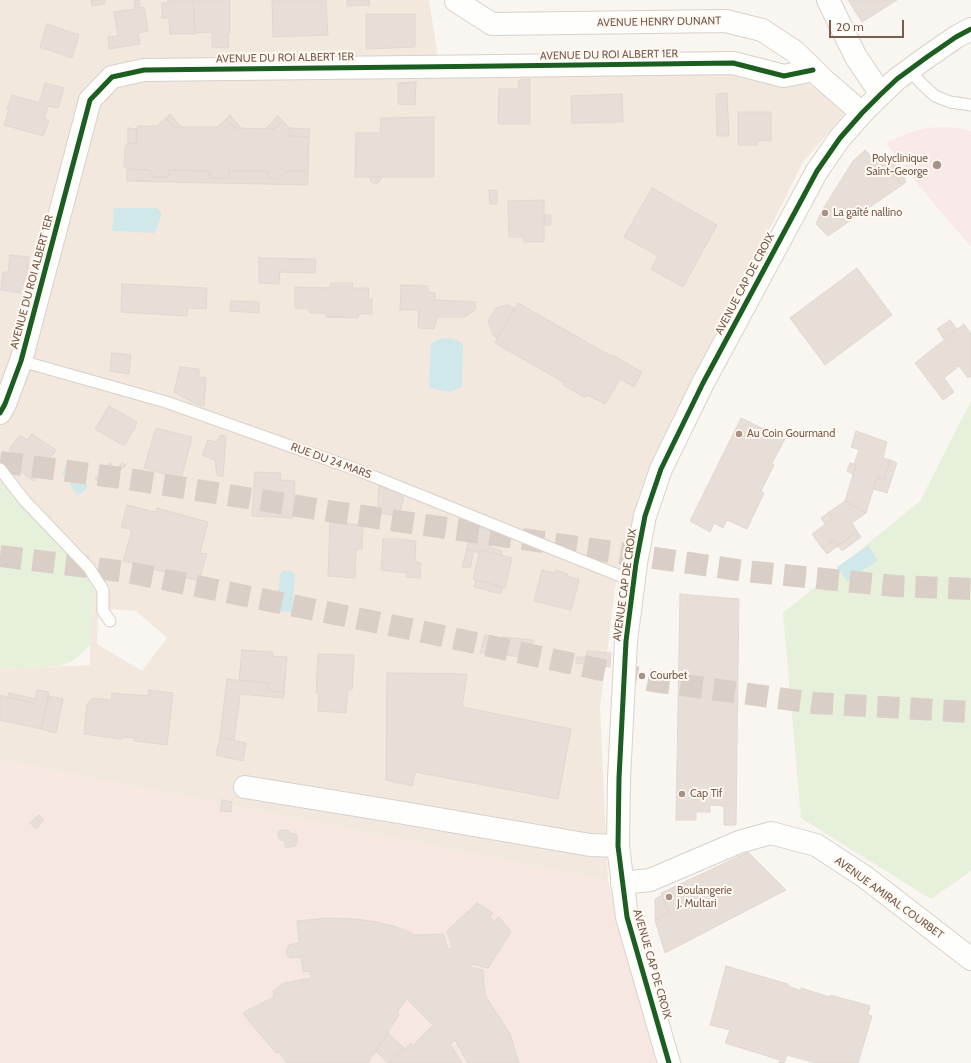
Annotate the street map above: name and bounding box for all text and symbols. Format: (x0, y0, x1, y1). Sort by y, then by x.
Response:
scale bar (831, 12, 906, 38)
street label: AVENUE HENRY DUNANT (597, 14, 721, 30)
text: 20 m (836, 19, 864, 34)
street label: AVENUE DU ROI ALBERT 1ER (540, 47, 678, 63)
street label: AVENUE DU ROI ALBERT 1ER (216, 50, 354, 66)
place label: Polyclinique Saint-George (866, 152, 928, 178)
marker: Polyclinique Saint-George (931, 159, 943, 171)
place label: La gaîté nallino (833, 206, 902, 220)
marker: La gaîté nallino (820, 208, 830, 218)
street label: AVENUE DU ROI ALBERT 1ER (8, 214, 56, 350)
street label: AVENUE CAP DE CROIX (713, 231, 777, 337)
place label: Au Coin Gourmand (747, 427, 835, 441)
marker: Au Coin Gourmand (734, 429, 744, 439)
street label: RUE DU 24 MARS (289, 440, 373, 482)
street label: AVENUE CAP DE CROIX (611, 528, 639, 642)
place label: Courbet (650, 669, 687, 683)
marker: Courbet (637, 671, 647, 681)
place label: Cap Tif (690, 787, 722, 801)
marker: Cap Tif (677, 789, 687, 799)
street label: AVENUE AMIRAL COURBET (832, 854, 946, 942)
place label: Boulangerie J. Multari (677, 884, 732, 910)
marker: Boulangerie J. Multari (664, 892, 674, 902)
street label: AVENUE CAP DE CROIX (630, 908, 674, 1020)

